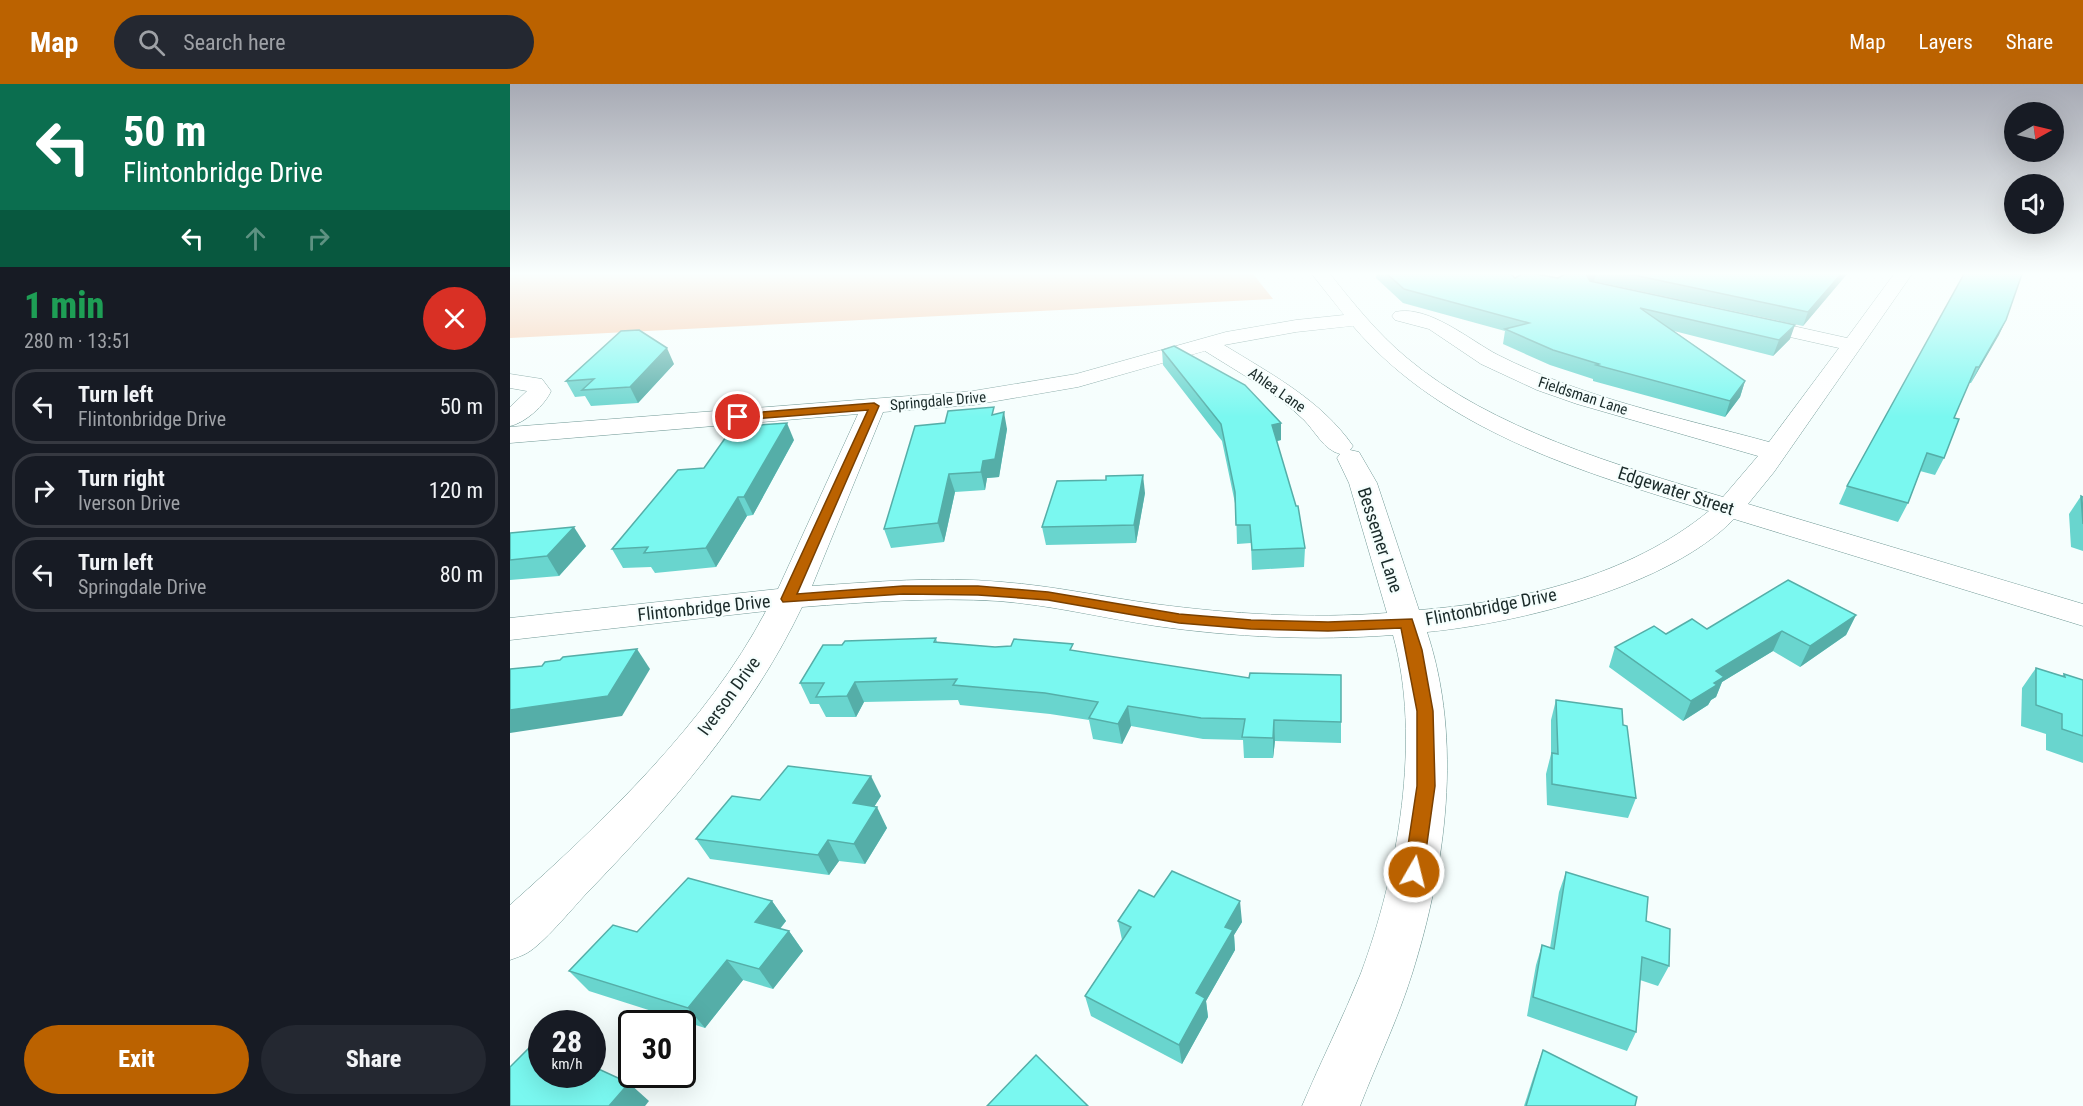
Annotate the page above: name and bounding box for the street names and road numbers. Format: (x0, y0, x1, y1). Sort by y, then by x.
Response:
street label: Ahlea Lane (1245, 364, 1309, 416)
street label: Fieldsman Lane (1536, 373, 1630, 419)
street label: Springdale Drive (889, 388, 987, 414)
street label: Edgewater Street (1615, 462, 1737, 519)
street label: Bessemer Lane (1354, 485, 1407, 595)
street label: Flintonbridge Drive (1423, 583, 1558, 630)
street label: Flintonbridge Drive (637, 590, 771, 625)
street label: Iverson Drive (693, 652, 764, 739)

